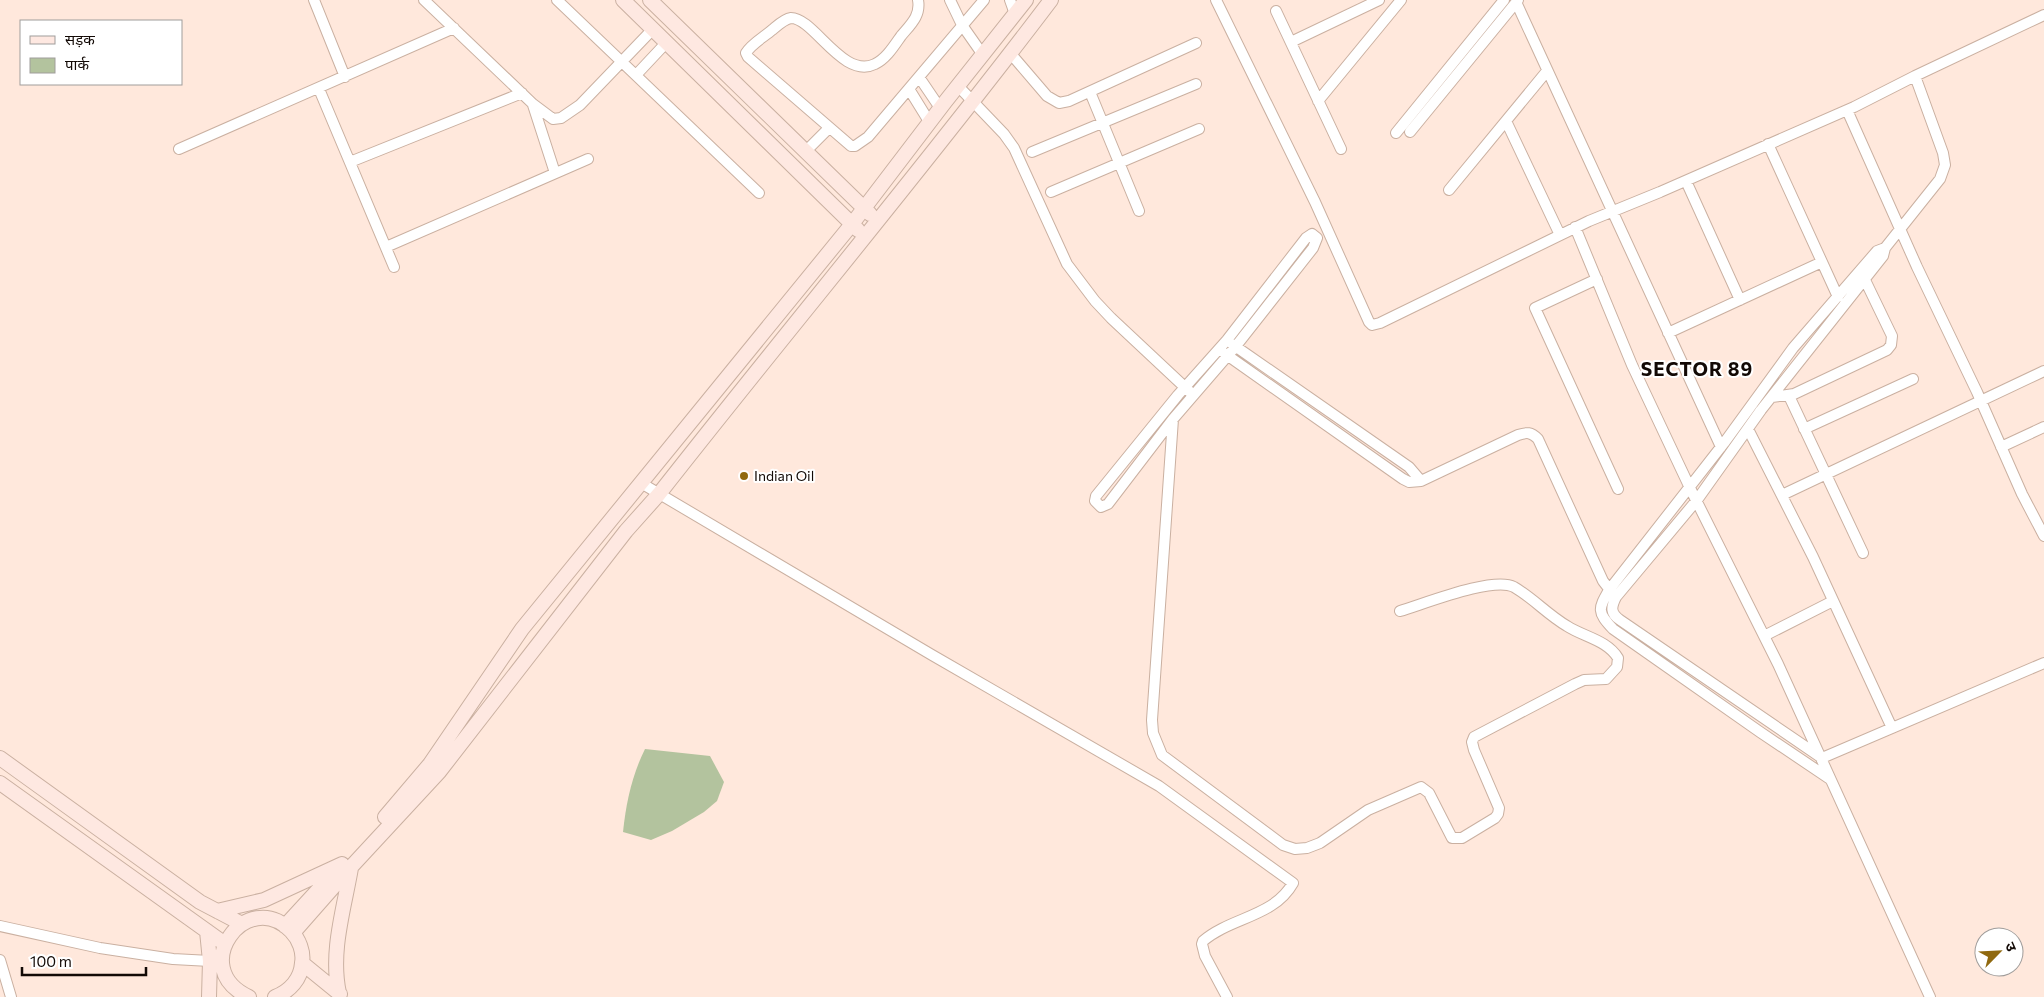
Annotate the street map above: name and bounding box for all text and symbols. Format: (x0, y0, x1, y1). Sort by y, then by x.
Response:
legend (20, 20, 182, 85)
text: सड़क (65, 30, 95, 48)
text: पार्क (65, 55, 89, 73)
district label: SECTOR 89 (1641, 357, 1753, 380)
place label: Indian Oil (754, 467, 814, 484)
marker: Indian Oil (738, 470, 750, 482)
north arrow (1974, 927, 2024, 977)
text: उ (2002, 939, 2021, 954)
scale bar (22, 944, 146, 976)
text: 100 m (30, 952, 72, 970)

